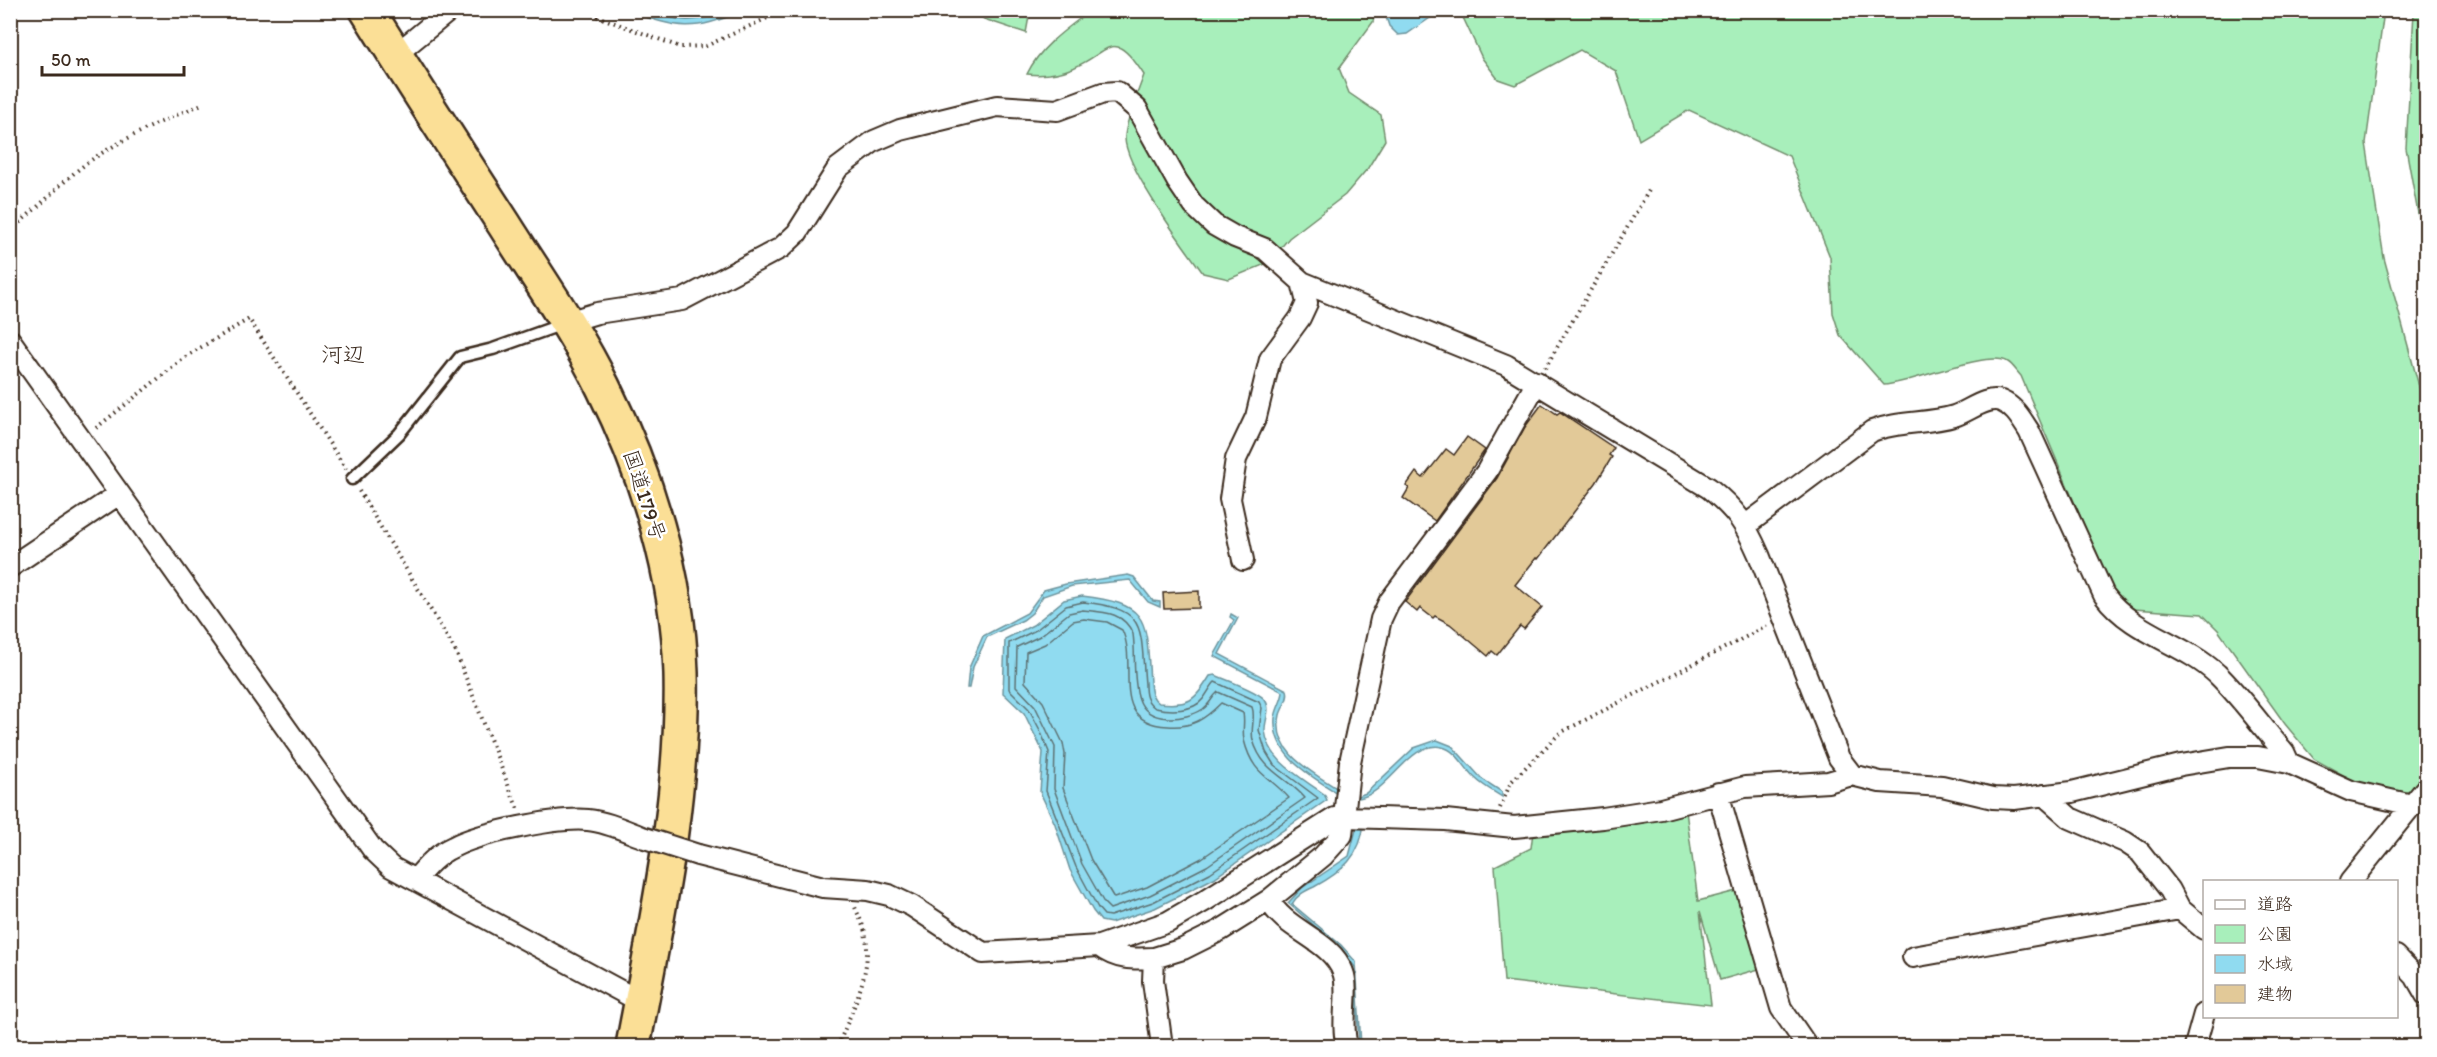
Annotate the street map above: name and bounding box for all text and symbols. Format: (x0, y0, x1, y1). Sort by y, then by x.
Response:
scale bar (42, 39, 184, 77)
text: 50 m (51, 49, 91, 71)
district label: 河辺 (321, 341, 365, 368)
street label: 国道179号 (619, 446, 671, 544)
legend (2203, 880, 2398, 1018)
text: 道路 (2257, 893, 2293, 915)
text: 公園 (2257, 923, 2293, 945)
text: 水域 (2257, 953, 2293, 975)
text: 建物 (2257, 983, 2293, 1005)

